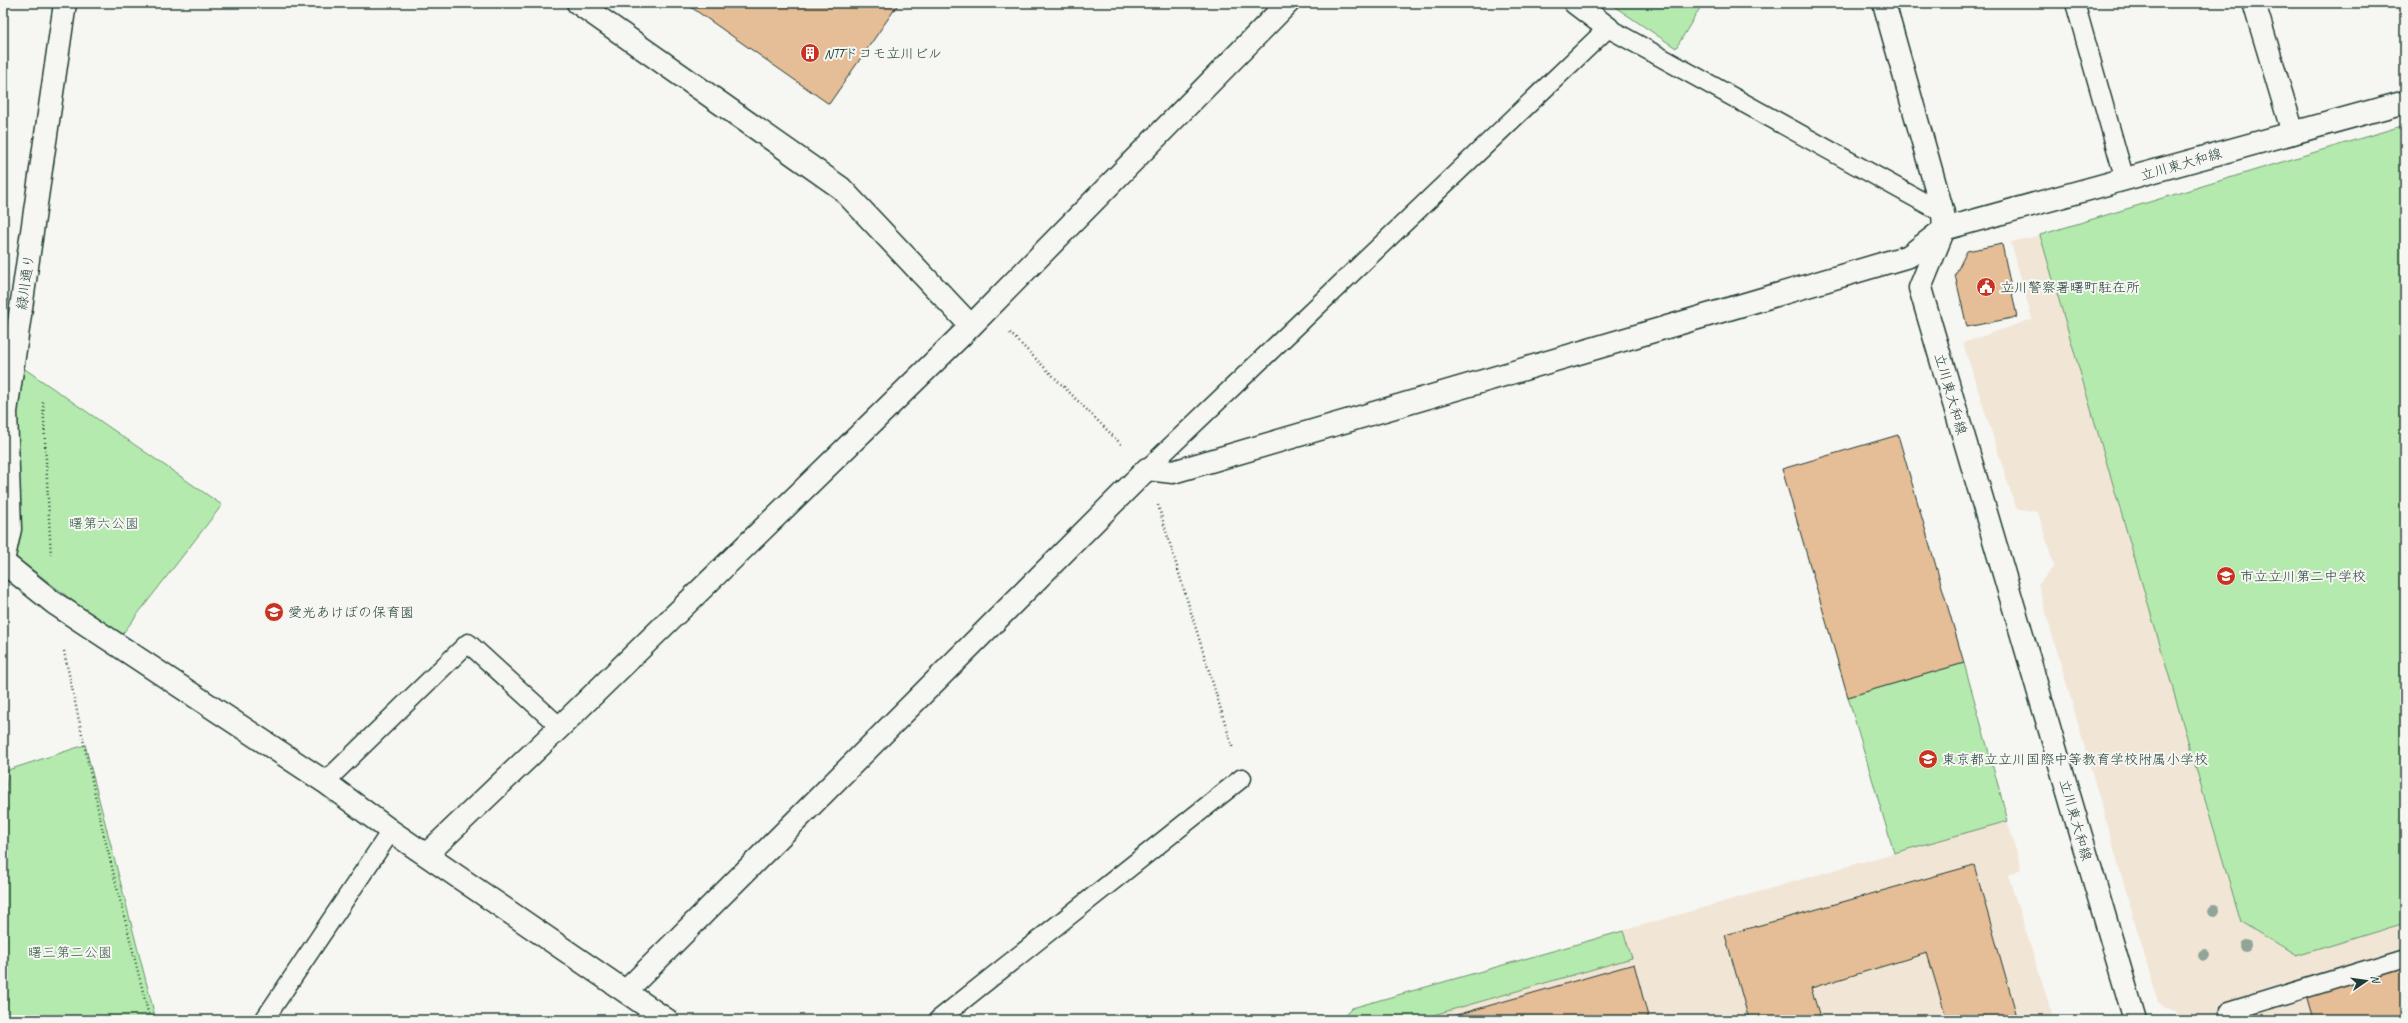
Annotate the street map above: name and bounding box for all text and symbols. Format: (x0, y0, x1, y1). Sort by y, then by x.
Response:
building icon: NTTドコモ立川ビル (799, 42, 821, 64)
place label: NTTドコモ立川ビル (824, 45, 942, 62)
street label: 立川東大和線 (2138, 145, 2224, 184)
street label: 緑川通り (13, 253, 38, 311)
public building icon: 立川警察署曙町駐在所 (1975, 276, 1997, 298)
place label: 立川警察署曙町駐在所 (2000, 279, 2140, 296)
street label: 立川東大和線 (1931, 351, 1970, 437)
park label: 曙第六公園 (69, 515, 139, 532)
school or university icon: 市立立川第二中学校 (2215, 565, 2237, 587)
place label: 市立立川第二中学校 (2240, 568, 2366, 585)
school or university icon: 愛光あけぼの保育園 (263, 601, 285, 623)
place label: 愛光あけぼの保育園 (288, 604, 414, 621)
school or university icon: 東京都立立川国際中等教育学校附属小学校 (1917, 748, 1939, 770)
place label: 東京都立立川国際中等教育学校附属小学校 (1942, 751, 2208, 768)
street label: 立川東大和線 (2056, 777, 2095, 863)
park label: 曙三第二公園 (28, 944, 112, 961)
north arrow (2346, 961, 2386, 1001)
text: N (2368, 974, 2384, 986)

